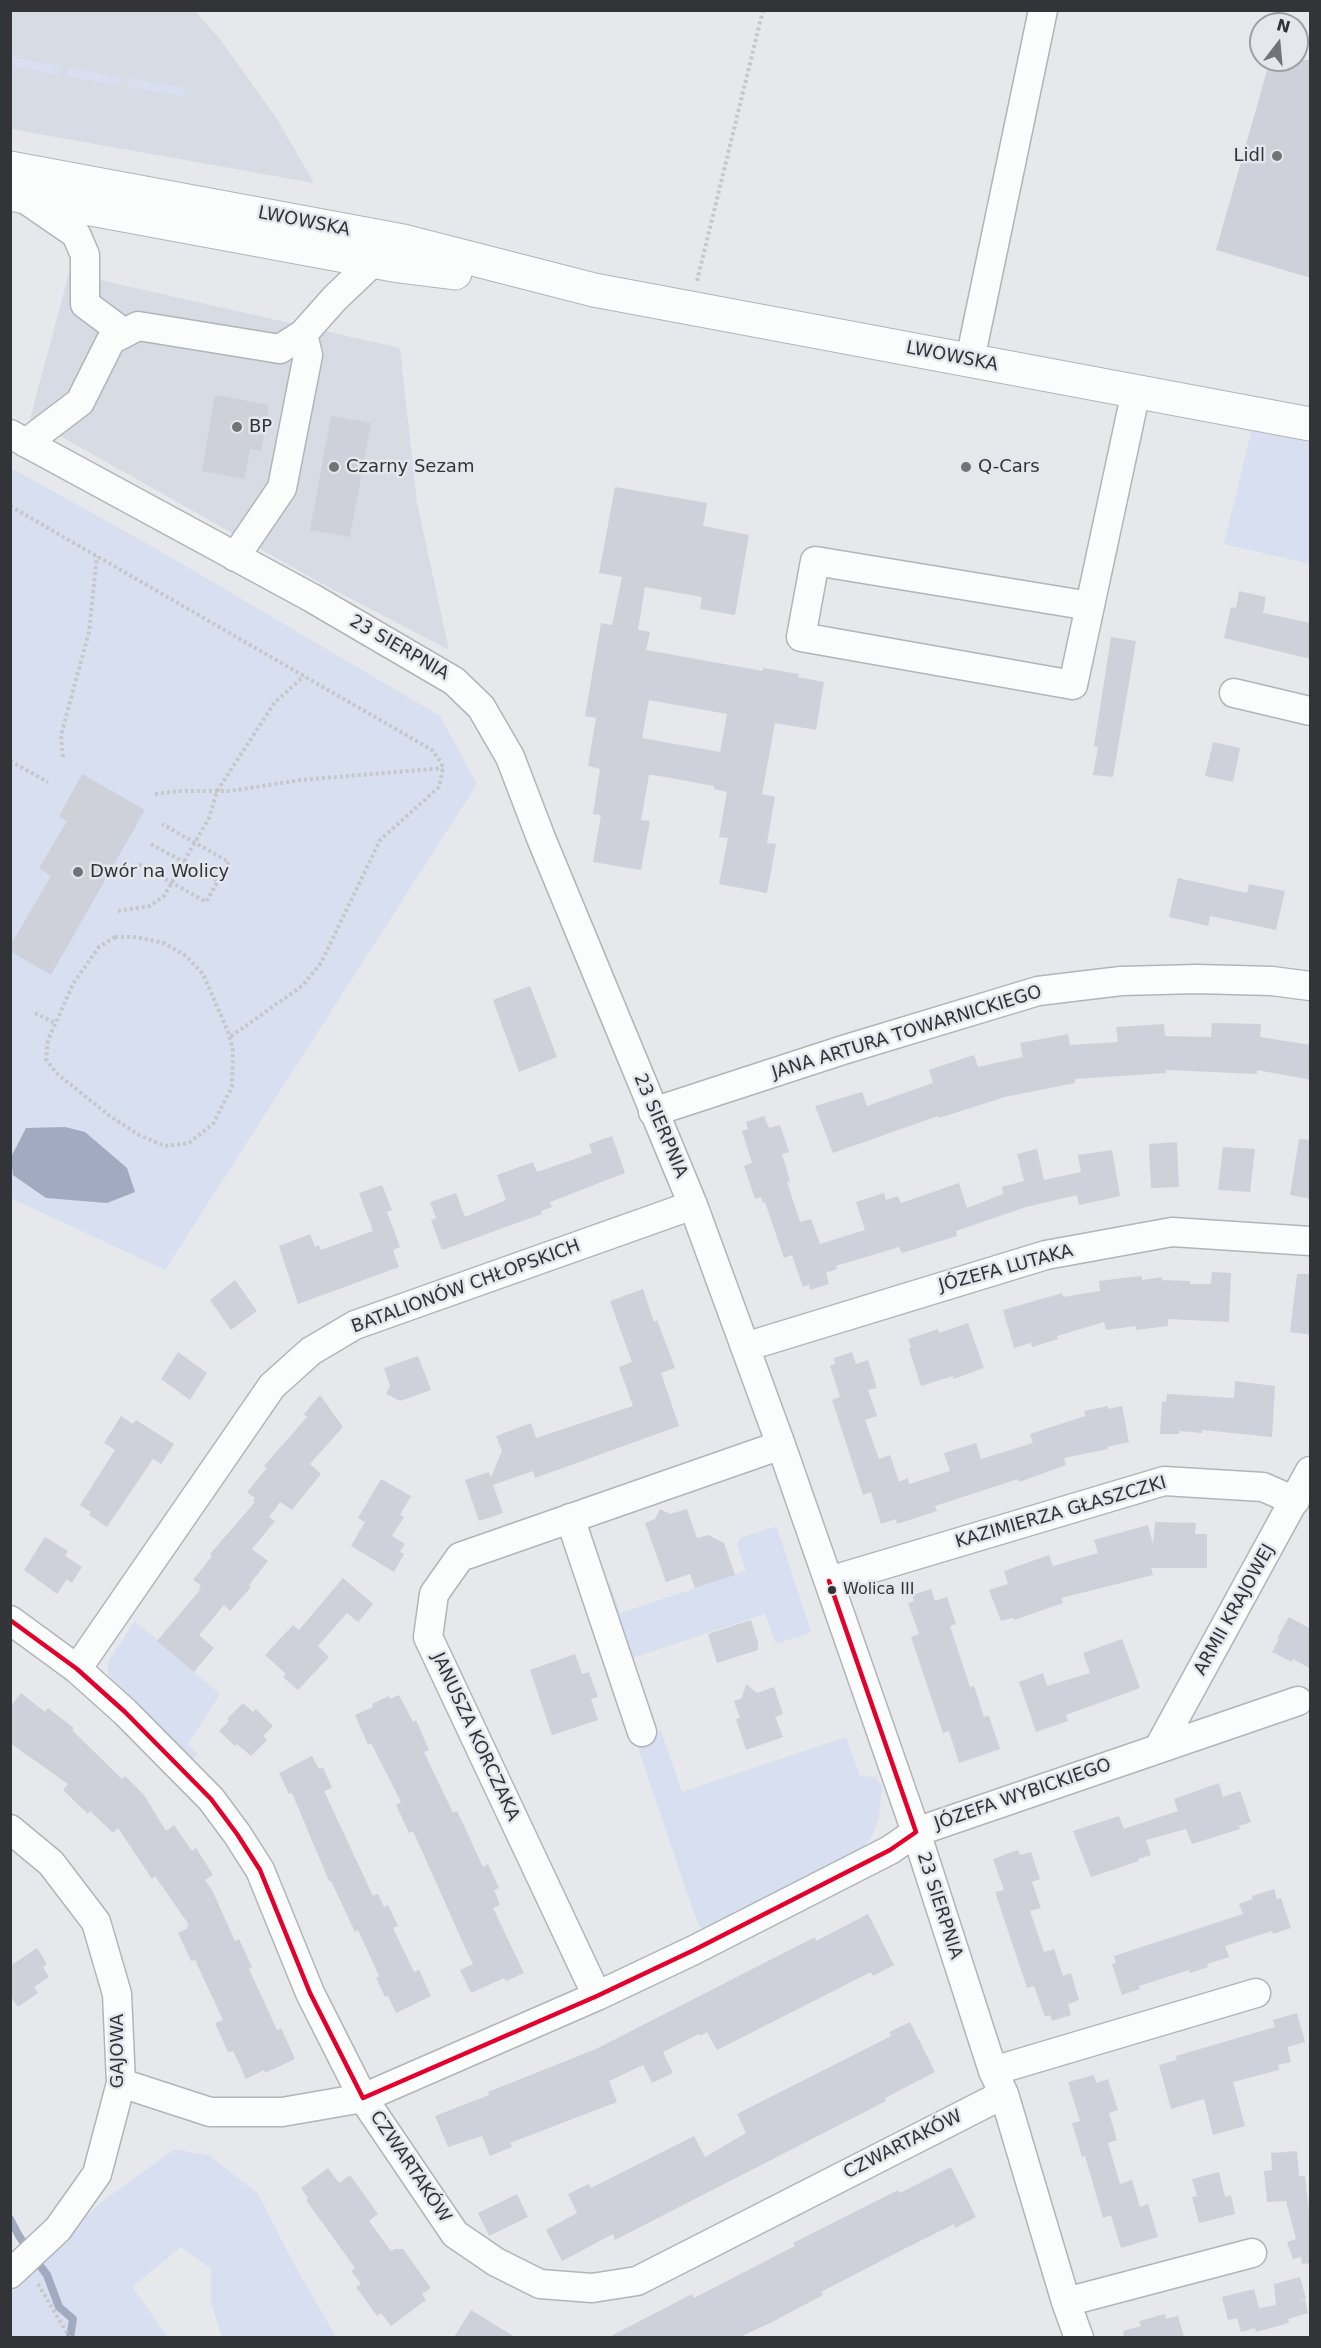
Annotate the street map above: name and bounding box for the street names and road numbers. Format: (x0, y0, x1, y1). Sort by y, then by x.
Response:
street label: LWOWSKA (256, 202, 352, 242)
street label: LWOWSKA (904, 337, 1000, 377)
street label: 23 SIERPNIA (345, 611, 453, 685)
street label: JANA ARTURA TOWARNICKIEGO (769, 982, 1045, 1084)
street label: 23 SIERPNIA (628, 1071, 692, 1181)
street label: BATALIONÓW CHŁOPSKICH (349, 1236, 583, 1338)
street label: JÓZEFA LUTAKA (937, 1241, 1075, 1297)
street label: KAZIMIERZA GŁASZCZKI (953, 1472, 1169, 1554)
street label: ARMII KRAJOWEJ (1190, 1541, 1280, 1679)
street label: JANUSZA KORCZAKA (426, 1649, 524, 1825)
street label: JÓZEFA WYBICKIEGO (932, 1755, 1114, 1835)
street label: 23 SIERPNIA (912, 1850, 966, 1962)
street label: GAJOWA (107, 2014, 129, 2088)
street label: CZWARTAKÓW (840, 2106, 966, 2184)
street label: CZWARTAKÓW (365, 2107, 455, 2227)

